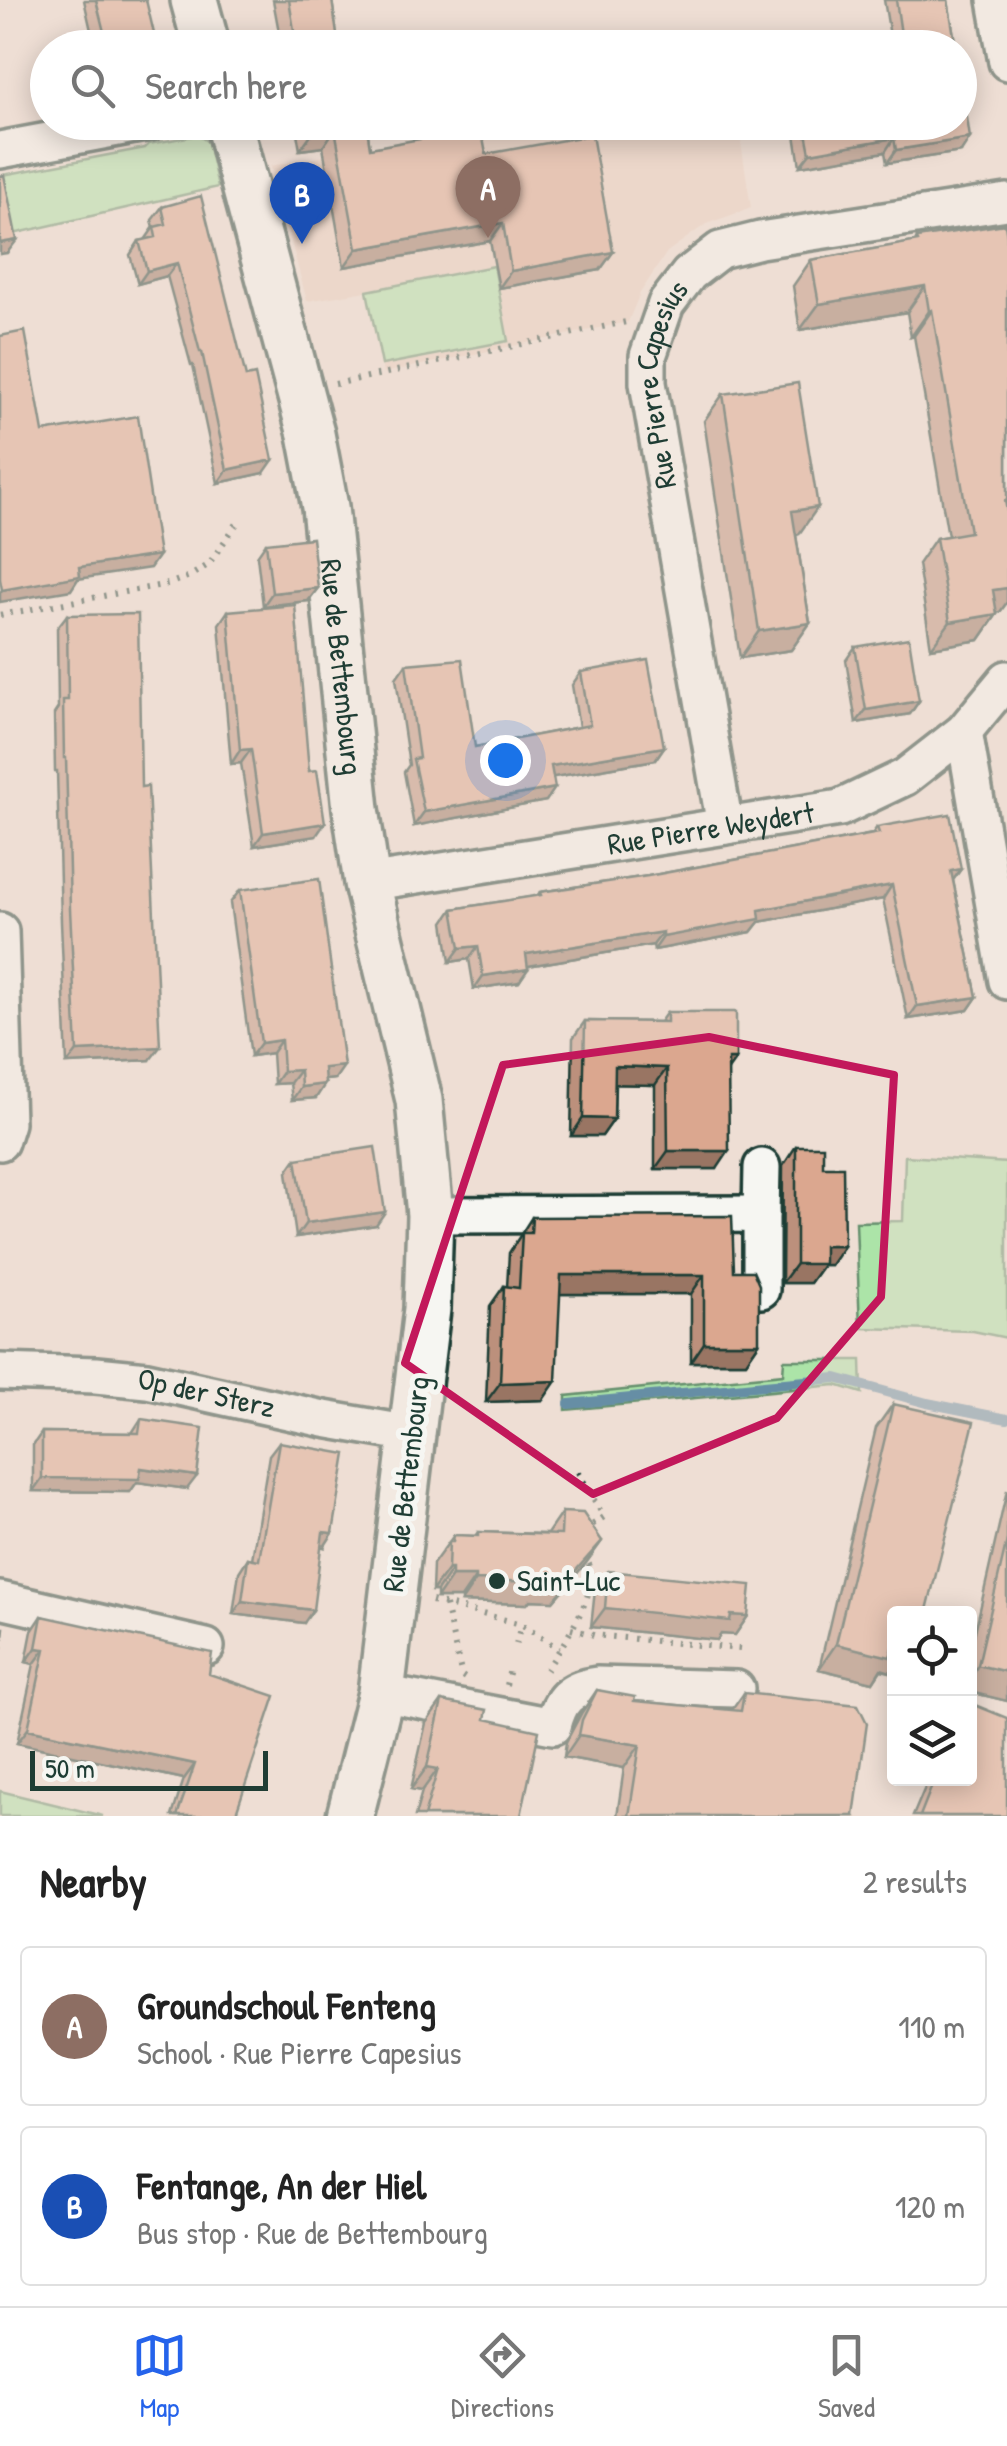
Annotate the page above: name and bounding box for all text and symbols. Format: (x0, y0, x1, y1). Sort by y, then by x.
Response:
search box (30, 30, 977, 140)
icon: search (65, 58, 120, 113)
text: Search here (145, 59, 307, 111)
pin: A (456, 156, 520, 238)
pin: B (270, 162, 334, 244)
street label: Rue Pierre Capesius (626, 271, 697, 492)
street label: Rue de Bettembourg (311, 557, 373, 777)
your location (480, 735, 531, 786)
street label: Rue Pierre Weydert (605, 791, 817, 864)
street label: Op der Sterz (136, 1358, 279, 1427)
street label: Rue de Bettembourg (372, 1374, 438, 1594)
place label: Saint-Luc (517, 1560, 620, 1600)
marker: Saint-Luc (486, 1570, 508, 1592)
map controls (887, 1606, 977, 1786)
button: locate (887, 1606, 977, 1696)
button: layers (887, 1696, 977, 1786)
scale bar (30, 1746, 268, 1790)
text: 50 m (45, 1749, 95, 1787)
text: Nearby (40, 1853, 147, 1910)
text: 2 results (863, 1860, 967, 1903)
text: Groundschoul Fenteng (137, 1979, 436, 2031)
text: A (67, 2005, 82, 2048)
text: 110 m (898, 2005, 965, 2048)
text: School · Rue Pierre Capesius (137, 2031, 462, 2074)
text: Fentange, An der Hiel (137, 2159, 426, 2211)
text: B (66, 2185, 83, 2228)
text: 120 m (895, 2185, 965, 2228)
text: Bus stop · Rue de Bettembourg (137, 2211, 488, 2254)
tab: Map (132, 2328, 187, 2426)
tab: Directions (451, 2328, 554, 2426)
tab: Saved (818, 2328, 875, 2426)

